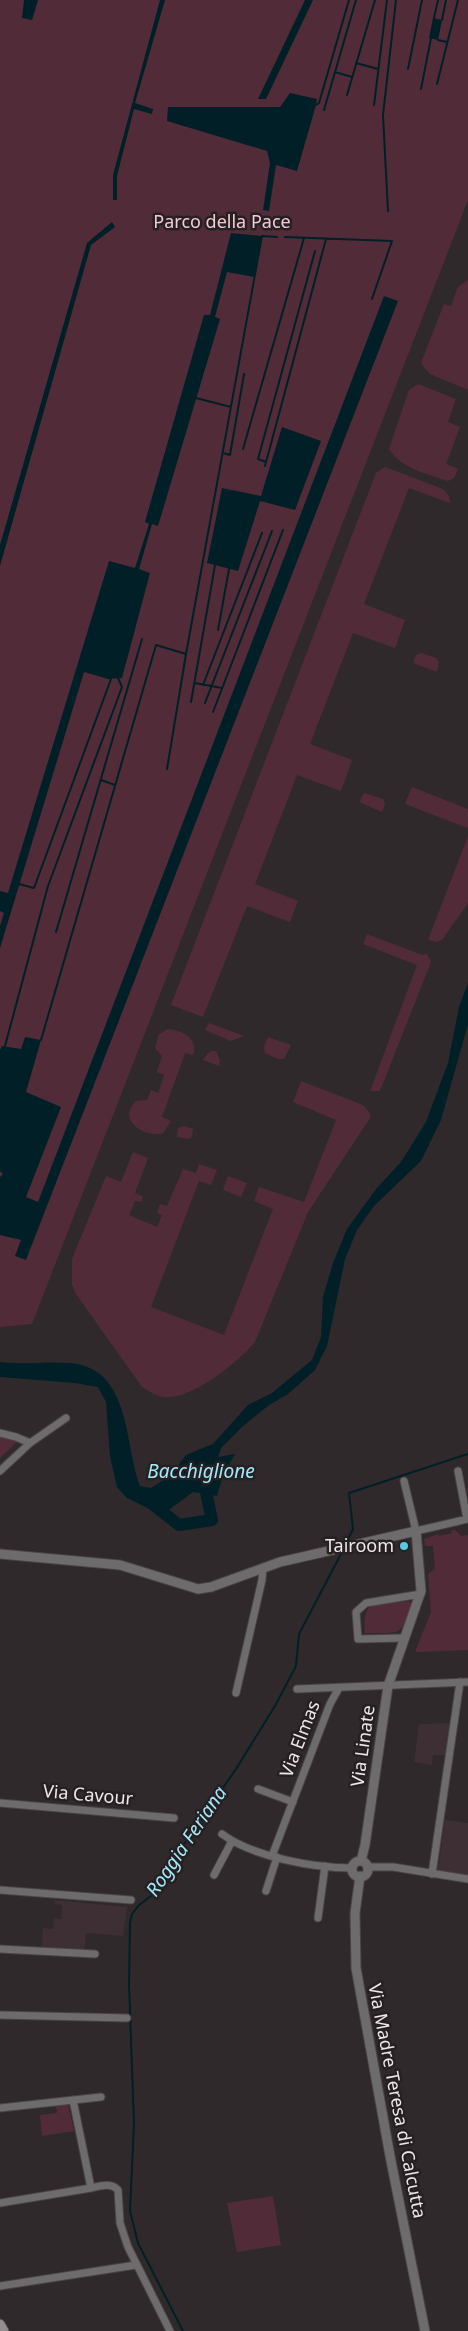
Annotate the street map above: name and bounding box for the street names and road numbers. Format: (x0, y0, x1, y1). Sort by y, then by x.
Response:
street label: Via Elmas (273, 1697, 325, 1780)
street label: Via Linate (344, 1704, 380, 1788)
street label: Via Cavour (42, 1778, 135, 1810)
street label: Via Madre Teresa di Calcutta (363, 1981, 433, 2220)

